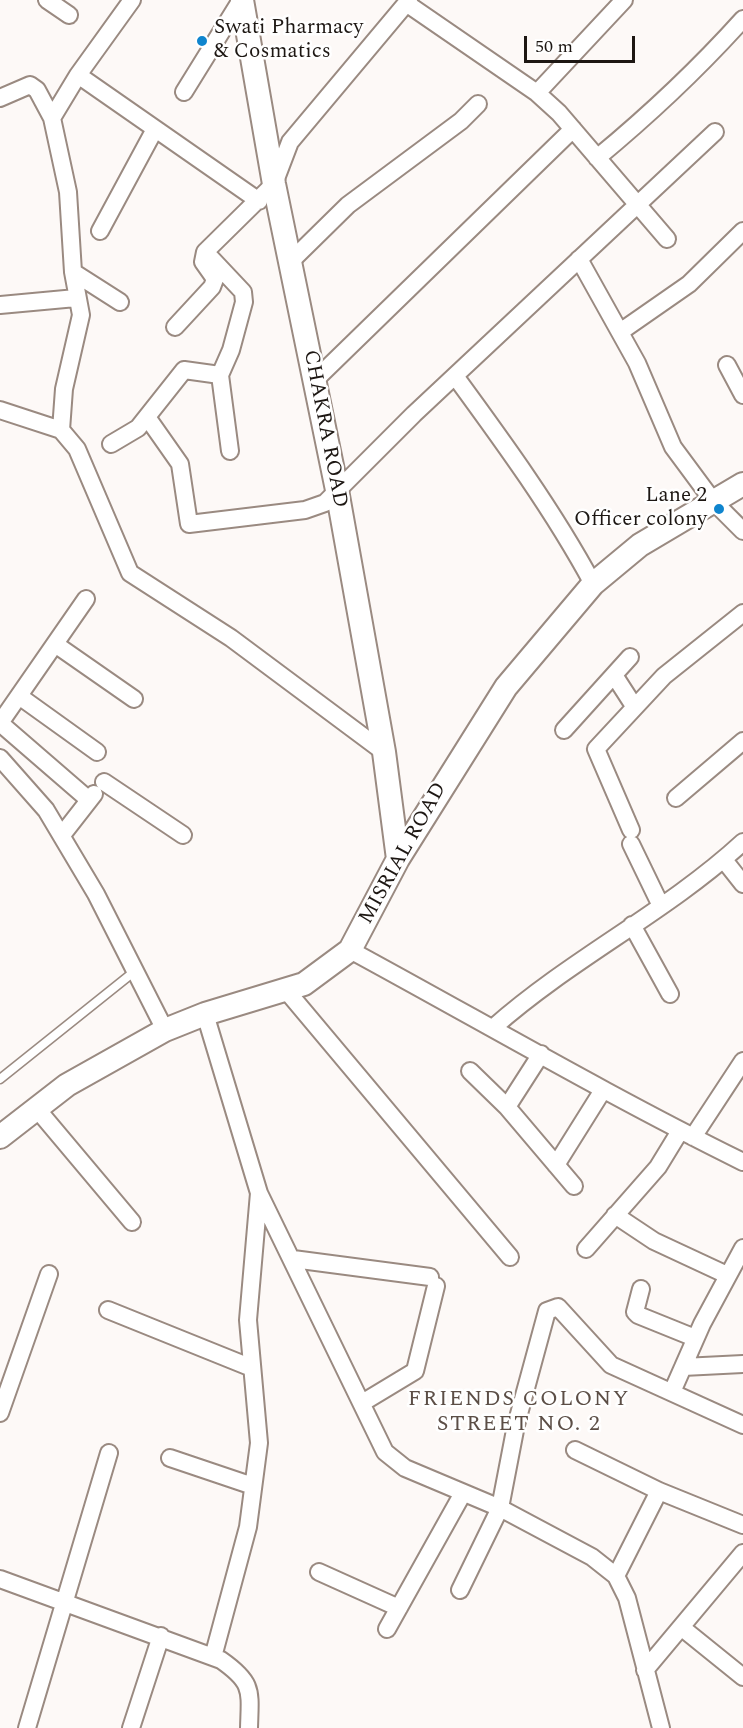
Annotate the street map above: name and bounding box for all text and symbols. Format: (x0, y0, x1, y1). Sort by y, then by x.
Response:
place label: Swati Pharmacy & Cosmatics (214, 16, 363, 66)
scale bar (527, 24, 638, 62)
text: 50 m (535, 33, 573, 60)
marker: Swati Pharmacy & Cosmatics (195, 34, 209, 48)
street label: CHAKRA ROAD (296, 348, 352, 510)
place label: Lane 2 Officer colony (574, 484, 707, 534)
marker: Lane 2 Officer colony (712, 502, 726, 516)
street label: MISRIAL ROAD (355, 779, 453, 929)
district label: FRIENDS COLONY STREET NO. 2 (408, 1388, 630, 1440)

